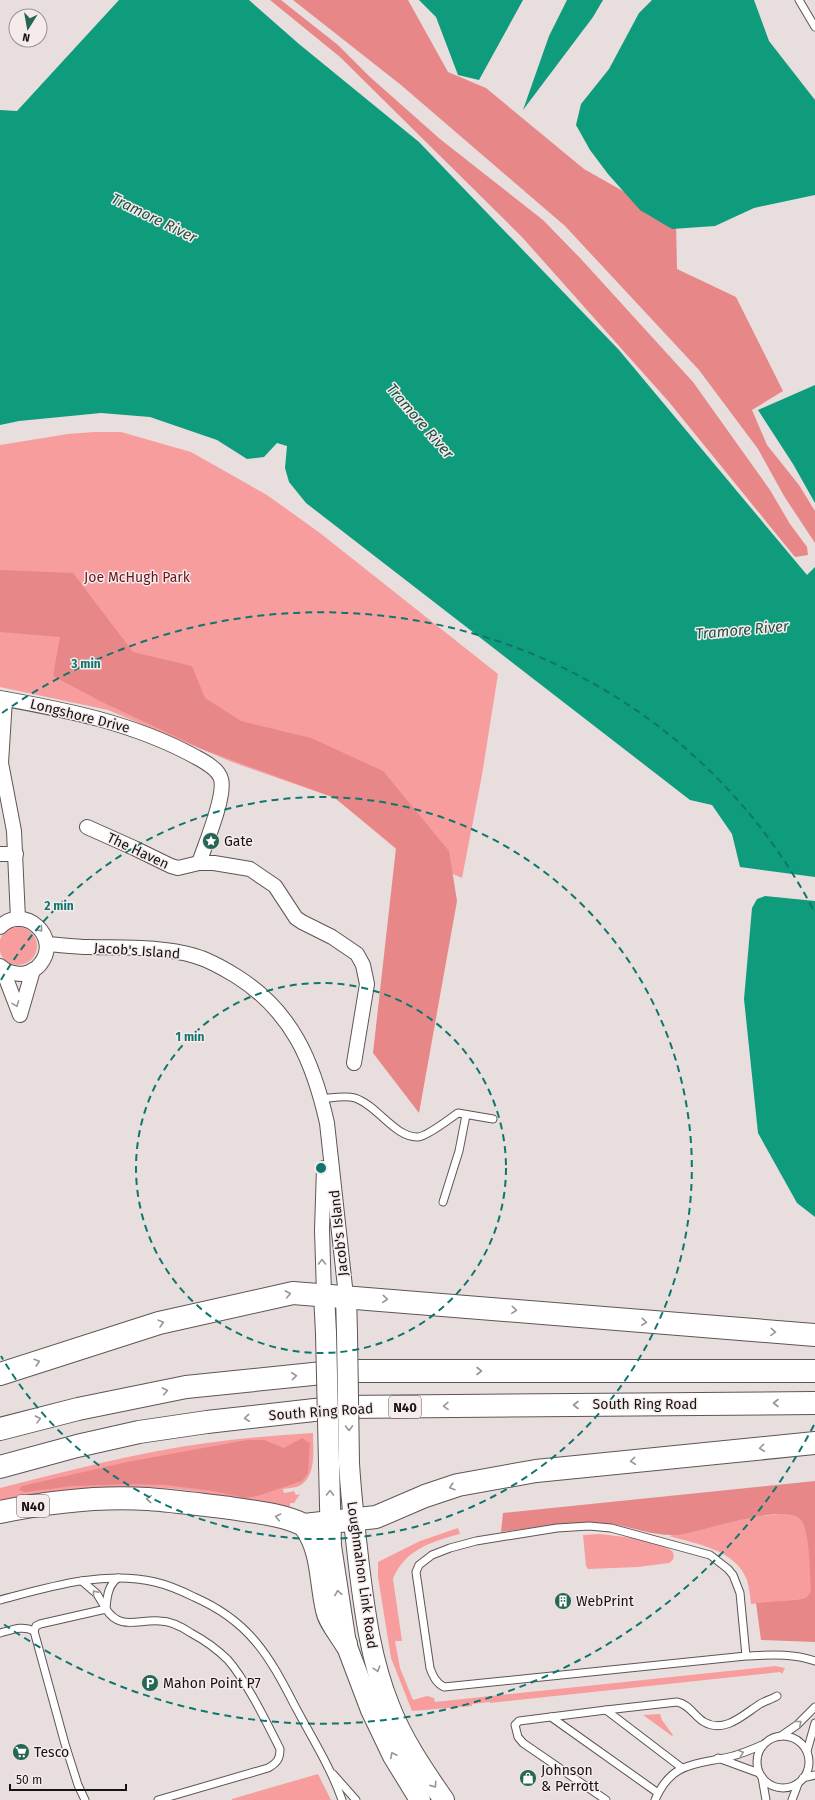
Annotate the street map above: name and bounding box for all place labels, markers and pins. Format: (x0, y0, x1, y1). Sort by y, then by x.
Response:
place icon: Gate (201, 831, 221, 851)
place label: Gate (224, 833, 253, 850)
centre of rings (314, 1161, 328, 1175)
building icon: WebPrint (553, 1591, 573, 1611)
place label: WebPrint (576, 1593, 635, 1610)
parking icon: Mahon Point P7 (140, 1673, 160, 1693)
place label: Mahon Point P7 (163, 1675, 261, 1692)
supermarket icon: Tesco (11, 1742, 31, 1762)
place label: Tesco (34, 1744, 69, 1761)
place label: Johnson & Perrott (541, 1762, 600, 1795)
shop icon: Johnson & Perrott (518, 1768, 538, 1788)

